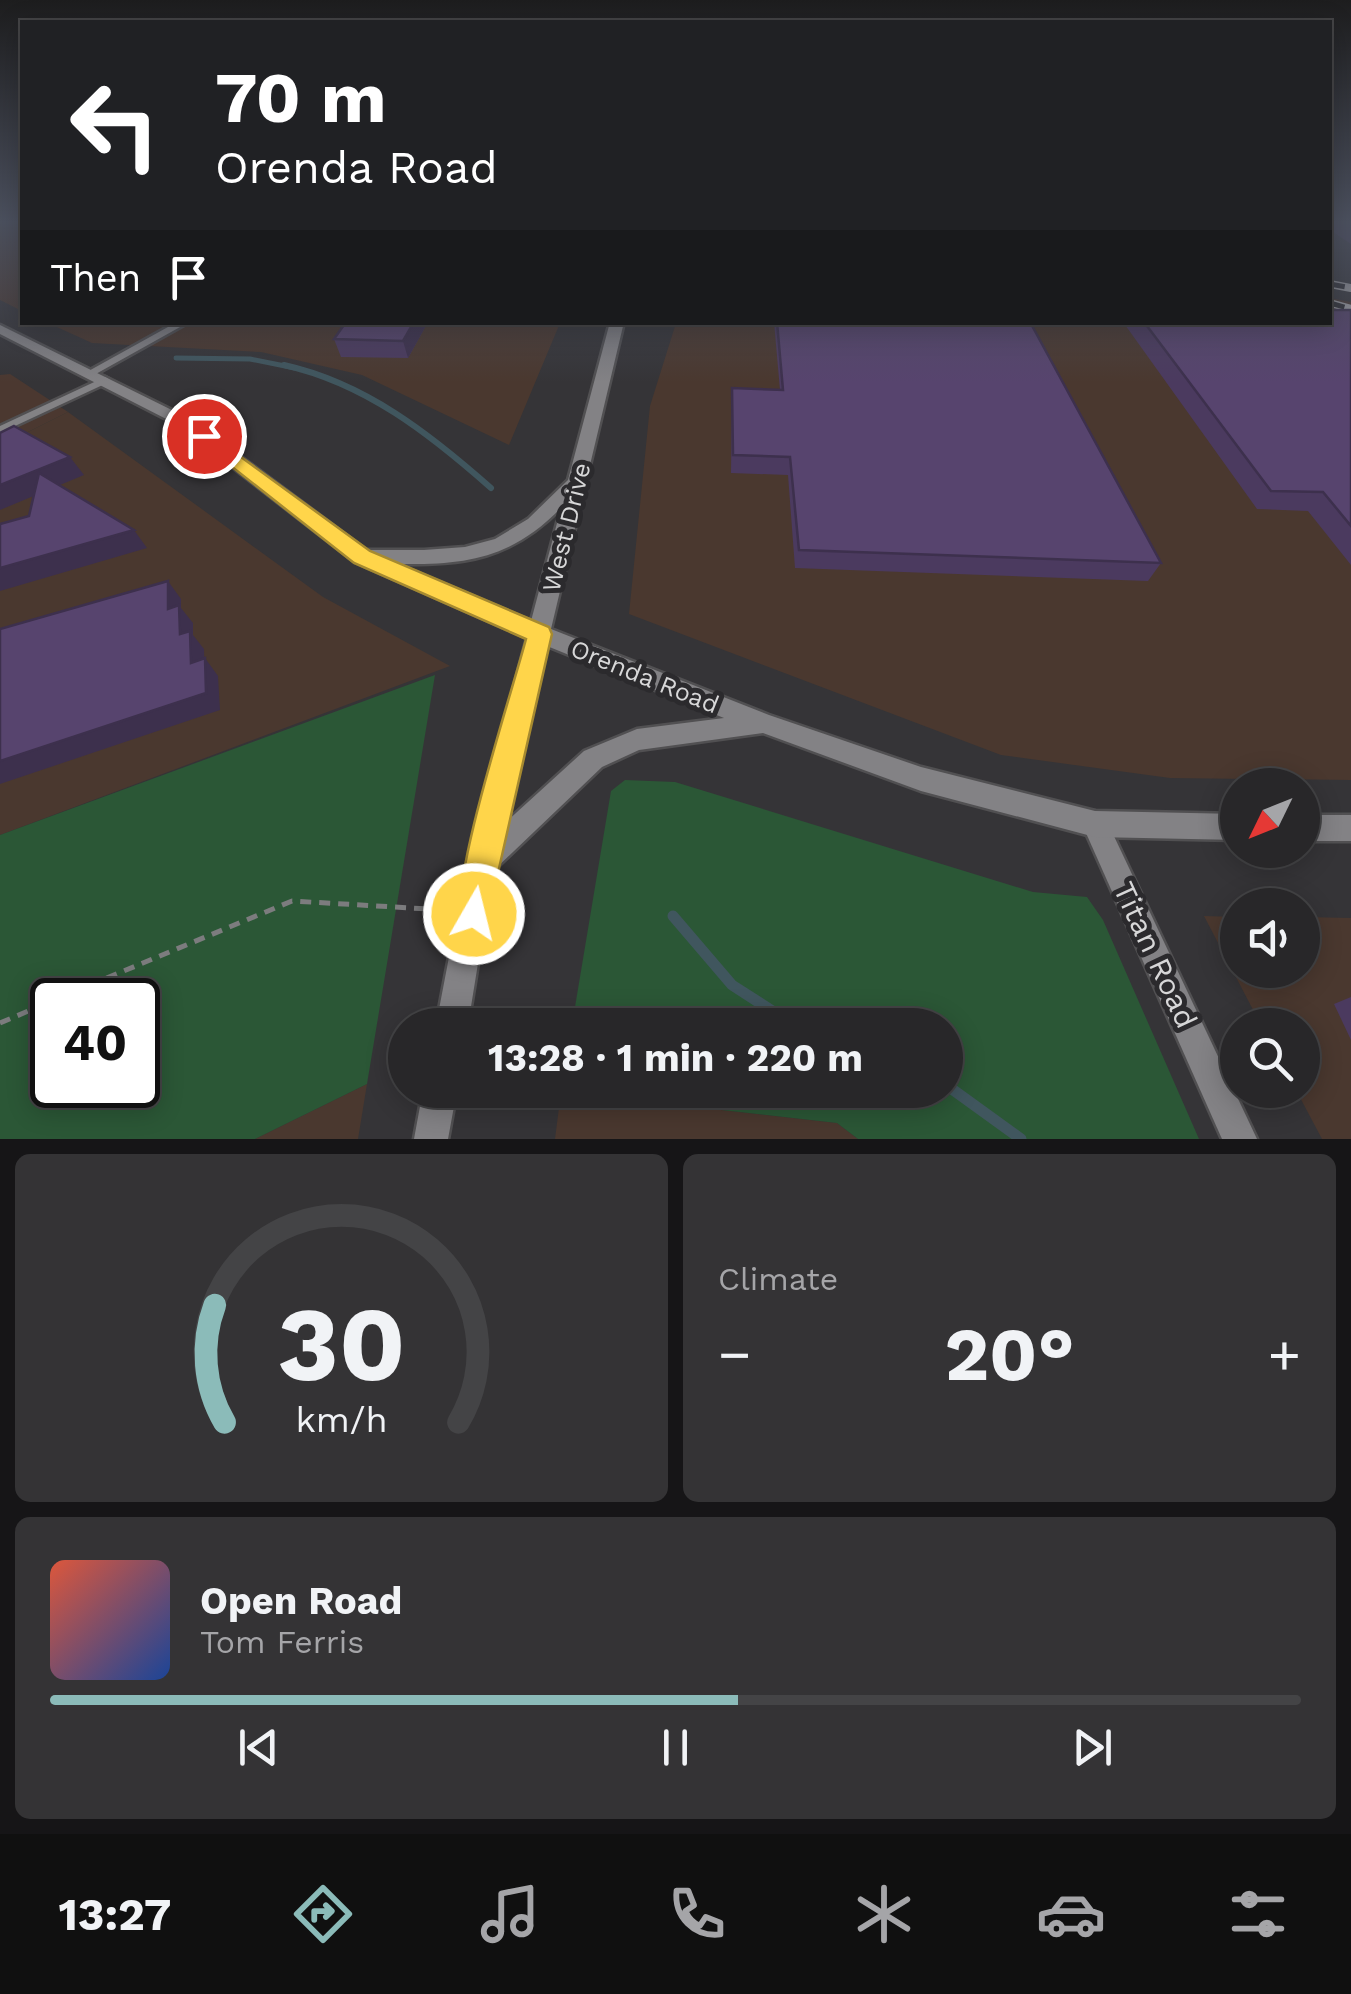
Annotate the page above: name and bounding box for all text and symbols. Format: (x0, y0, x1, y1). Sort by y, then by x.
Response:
text: 70 m (215, 57, 387, 139)
icon: left (50, 60, 180, 190)
text: Orenda Road (215, 141, 498, 194)
icon: arrive (161, 250, 216, 305)
text: Then (50, 256, 141, 300)
pin (162, 394, 247, 479)
icon: arrive (177, 409, 232, 464)
street label: West Drive (536, 460, 597, 595)
street label: Orenda Road (567, 634, 723, 719)
north arrow (1220, 768, 1320, 868)
map controls (1220, 768, 1320, 1108)
position arrow (422, 862, 526, 966)
street label: Titan Road (1106, 876, 1205, 1033)
button: sound (1220, 888, 1320, 988)
speed limit sign: 40 (30, 978, 160, 1108)
button: search (1220, 1008, 1320, 1108)
text: 13:28 · 1 min · 220 m (488, 1036, 863, 1080)
text: Climate (718, 1260, 838, 1298)
text: 30 (277, 1283, 406, 1405)
text: 20° (944, 1310, 1075, 1398)
text: − (718, 1322, 751, 1386)
text: + (1268, 1322, 1301, 1386)
text: km/h (295, 1399, 388, 1441)
text: Open Road (200, 1579, 402, 1623)
text: Tom Ferris (200, 1623, 364, 1661)
icon: previous (231, 1720, 286, 1775)
icon: pause (648, 1720, 703, 1775)
icon: next (1065, 1720, 1120, 1775)
icon: directions (288, 1879, 358, 1949)
icon: music (475, 1879, 545, 1949)
icon: phone (662, 1879, 732, 1949)
icon: climate (849, 1879, 919, 1949)
icon: car (1036, 1879, 1106, 1949)
icon: filters (1223, 1879, 1293, 1949)
text: 13:27 (58, 1888, 171, 1941)

